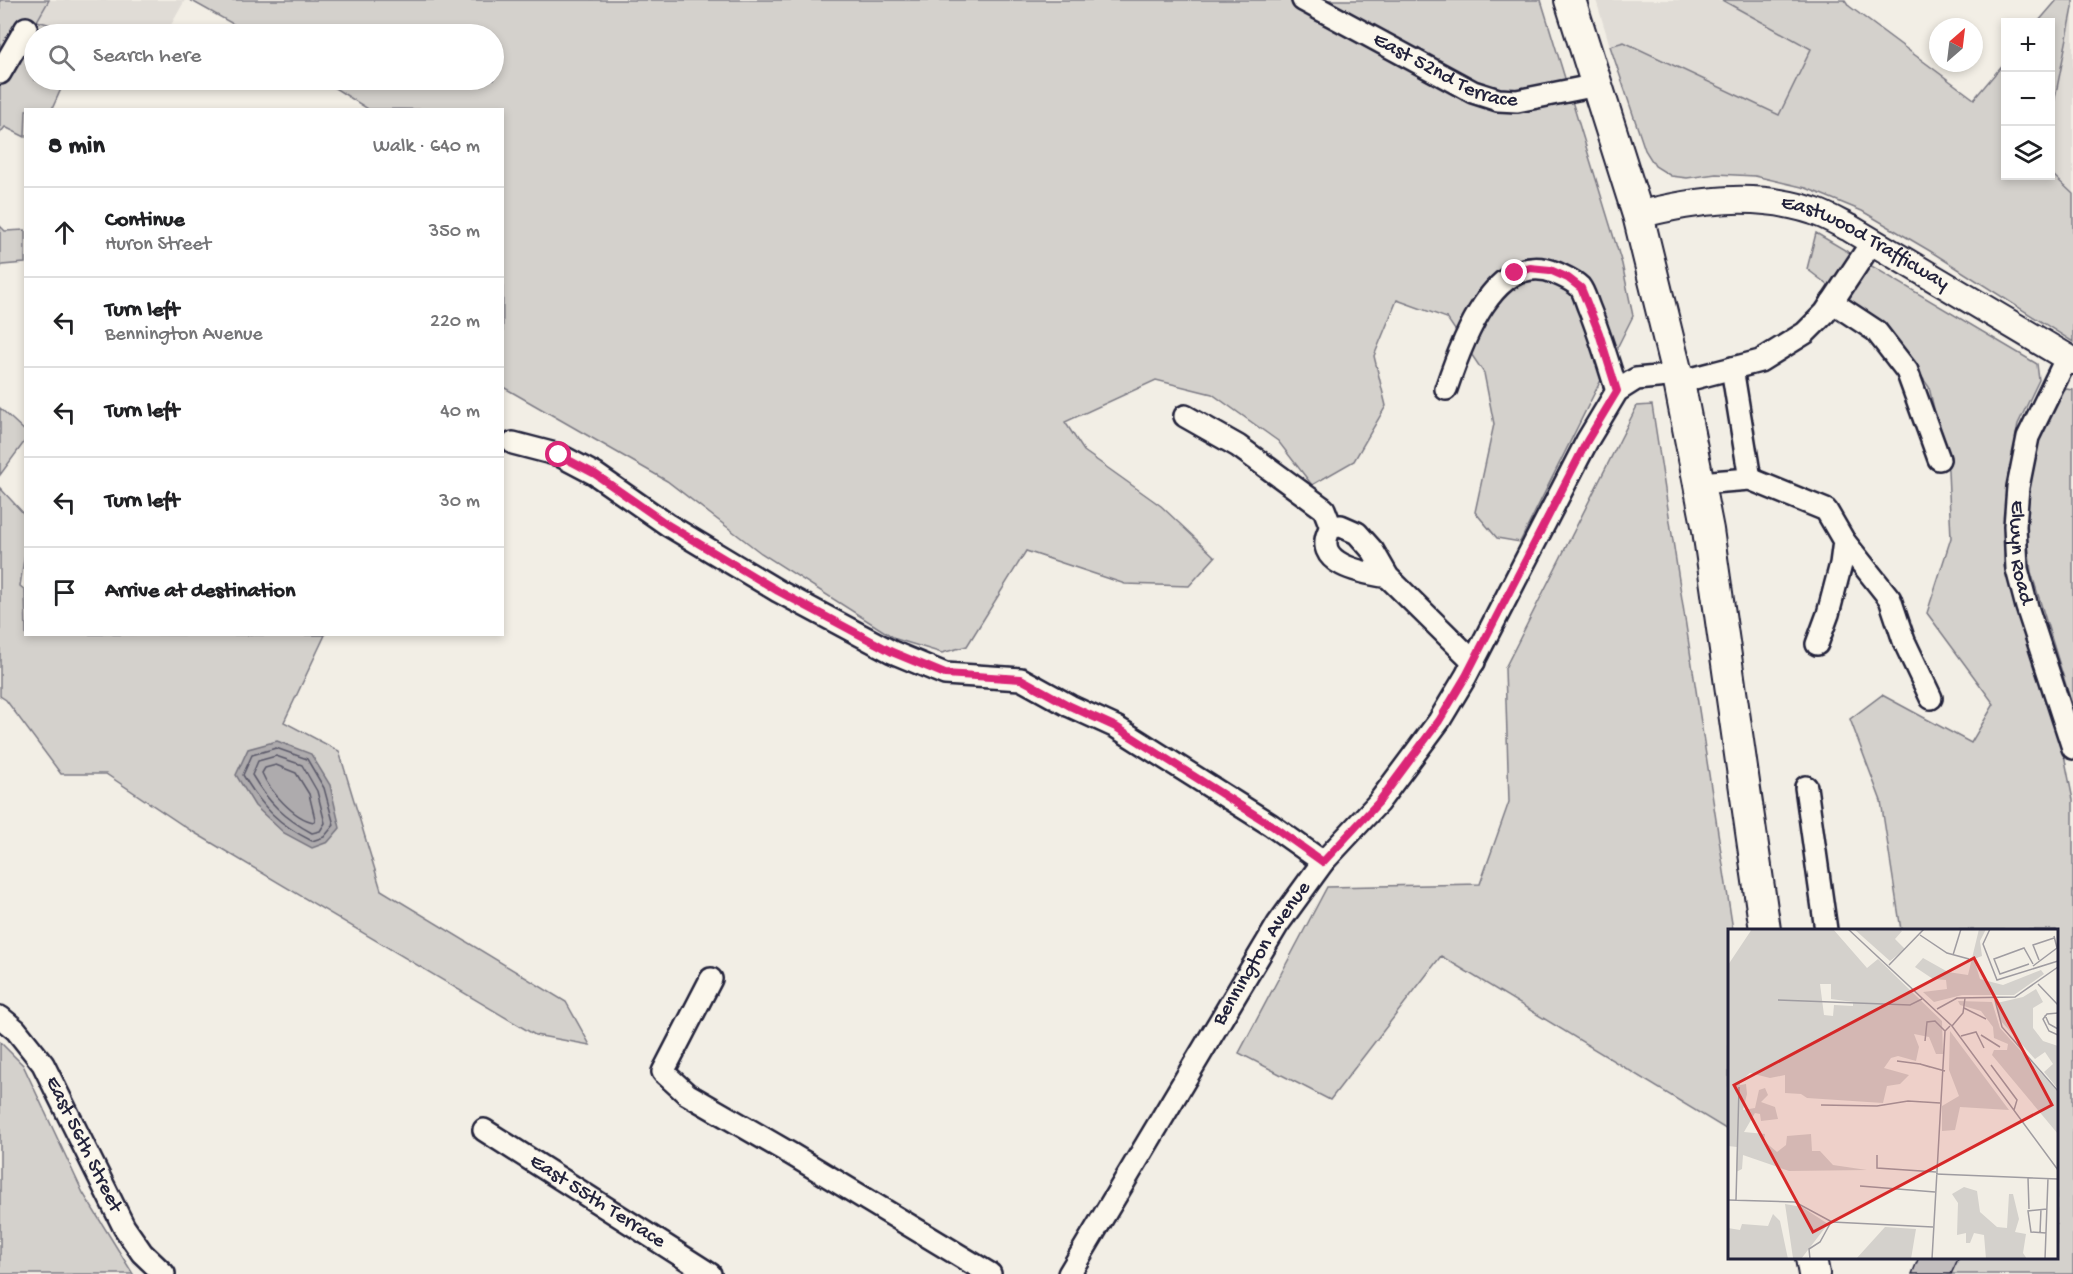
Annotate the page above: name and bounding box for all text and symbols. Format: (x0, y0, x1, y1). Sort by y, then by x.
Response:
north arrow (1929, 18, 1983, 72)
map controls (2001, 18, 2055, 180)
button: + (2001, 18, 2055, 72)
search box (24, 24, 504, 90)
street label: East 52nd Terrace (1368, 28, 1519, 114)
icon: search (45, 41, 78, 74)
text: Search here (93, 44, 201, 70)
button: − (2001, 72, 2055, 126)
button: layers (2001, 126, 2055, 180)
text: 8 min (48, 132, 105, 163)
text: Walk · 640 m (373, 136, 480, 159)
street label: Eastwood Trafficway (1779, 191, 1953, 297)
text: Continue (105, 208, 185, 234)
icon: ahead (48, 216, 81, 249)
text: 350 m (429, 221, 480, 244)
text: Huron Street (105, 234, 211, 257)
route end (1501, 259, 1527, 285)
text: Turn left (105, 298, 179, 324)
icon: left (48, 306, 81, 339)
text: 220 m (430, 311, 480, 334)
text: Bennington Avenue (105, 324, 263, 347)
icon: left (48, 396, 81, 429)
text: Turn left (105, 399, 179, 425)
text: 40 m (440, 401, 480, 424)
route start (545, 441, 571, 467)
icon: left (48, 486, 81, 519)
text: Turn left (105, 489, 179, 515)
text: 30 m (439, 491, 480, 514)
street label: Elwyn Road (2002, 499, 2039, 609)
icon: arrive (48, 576, 81, 609)
text: Arrive at destination (105, 579, 295, 605)
street label: Bennington Avenue (1207, 876, 1318, 1031)
inset map (1728, 929, 2058, 1259)
street label: East 56th Street (39, 1072, 128, 1219)
street label: East 55th Terrace (524, 1149, 671, 1255)

